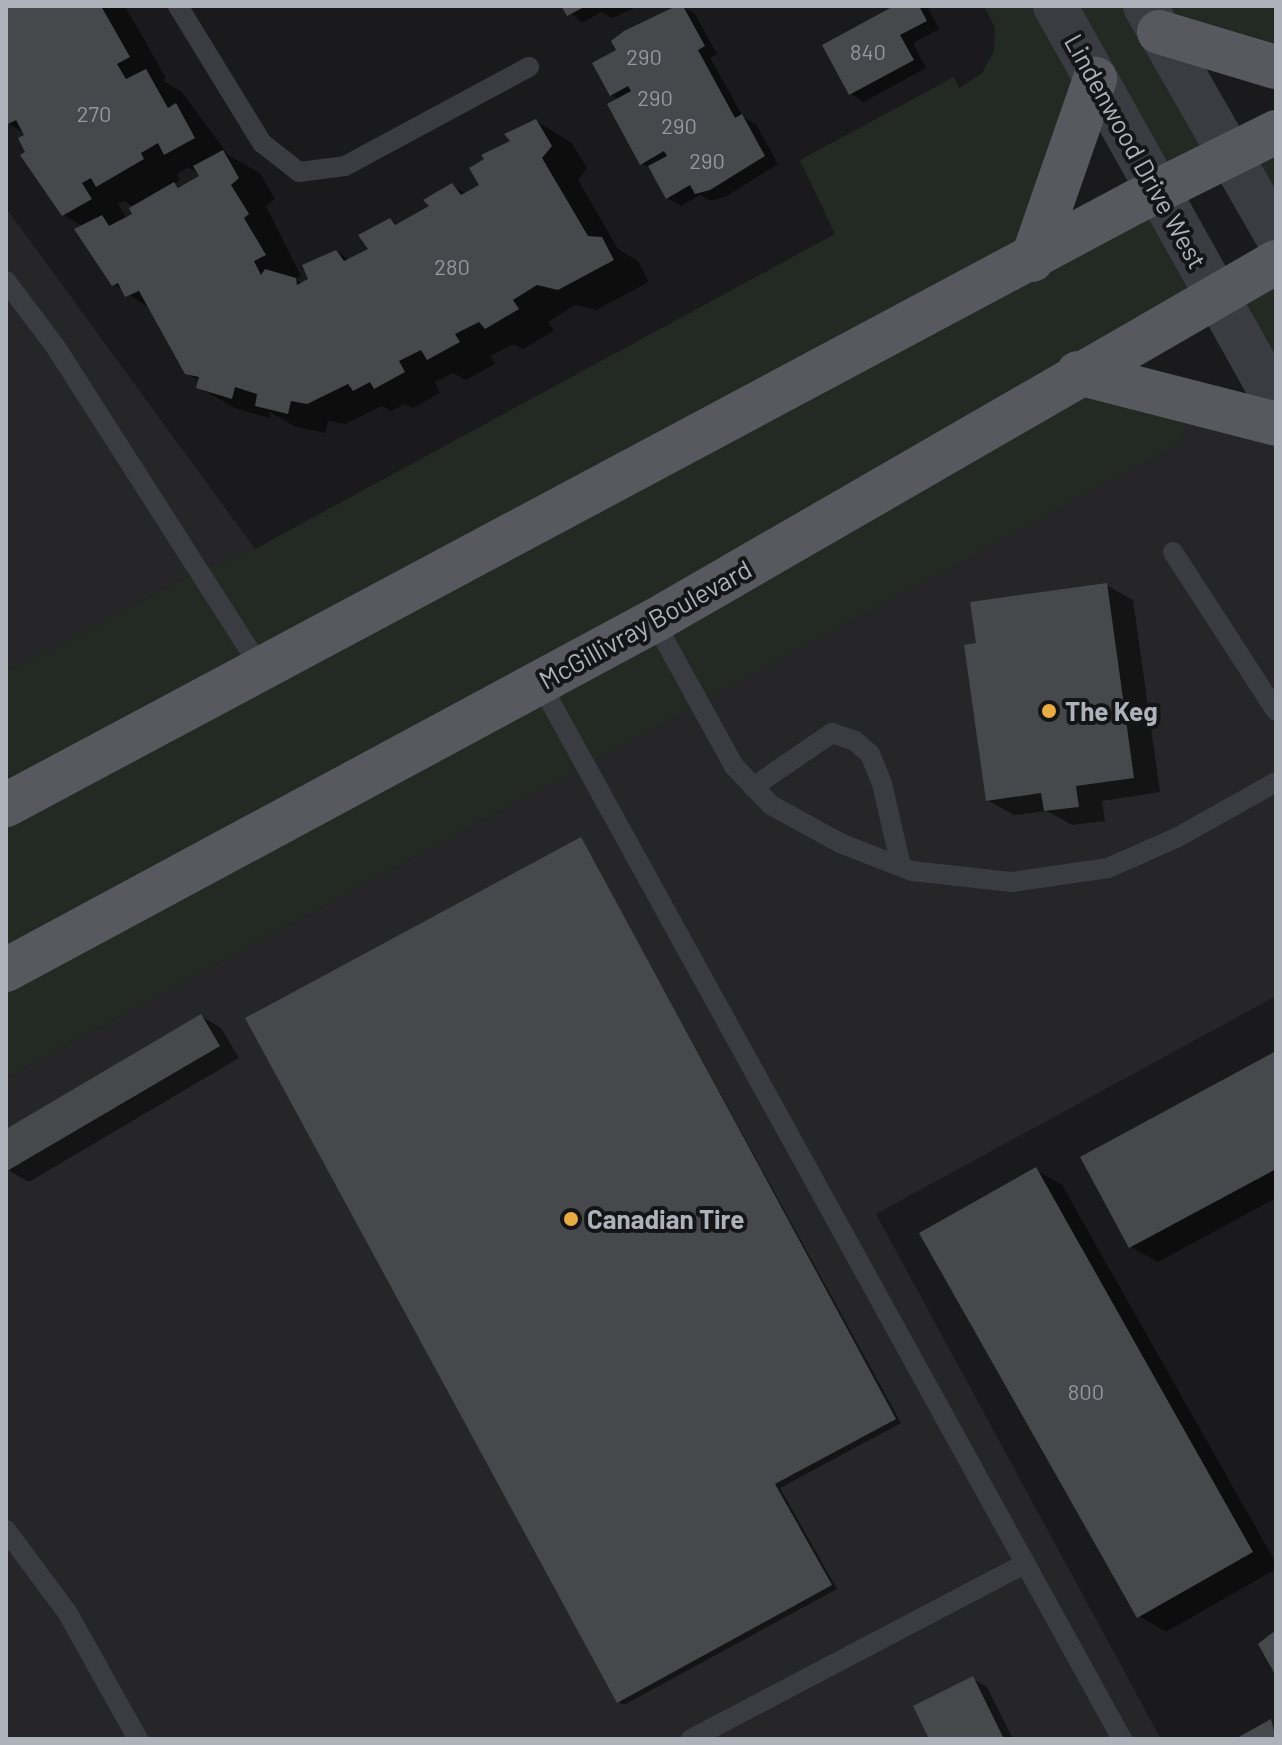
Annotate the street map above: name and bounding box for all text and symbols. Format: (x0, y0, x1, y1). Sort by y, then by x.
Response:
street label: Lindenwood Drive West (1059, 28, 1213, 274)
house number: 840 (850, 39, 886, 65)
house number: 290 (626, 44, 662, 70)
house number: 290 (637, 85, 673, 111)
house number: 270 (77, 101, 111, 127)
house number: 290 (661, 113, 697, 139)
house number: 290 (689, 148, 725, 174)
house number: 280 (434, 254, 470, 280)
street label: McGillivray Boulevard (533, 553, 757, 695)
place label: The Keg (1065, 695, 1158, 727)
marker: The Keg (1040, 702, 1058, 720)
place label: Canadian Tire (587, 1203, 744, 1235)
marker: Canadian Tire (562, 1210, 580, 1228)
house number: 800 (1068, 1379, 1104, 1405)

